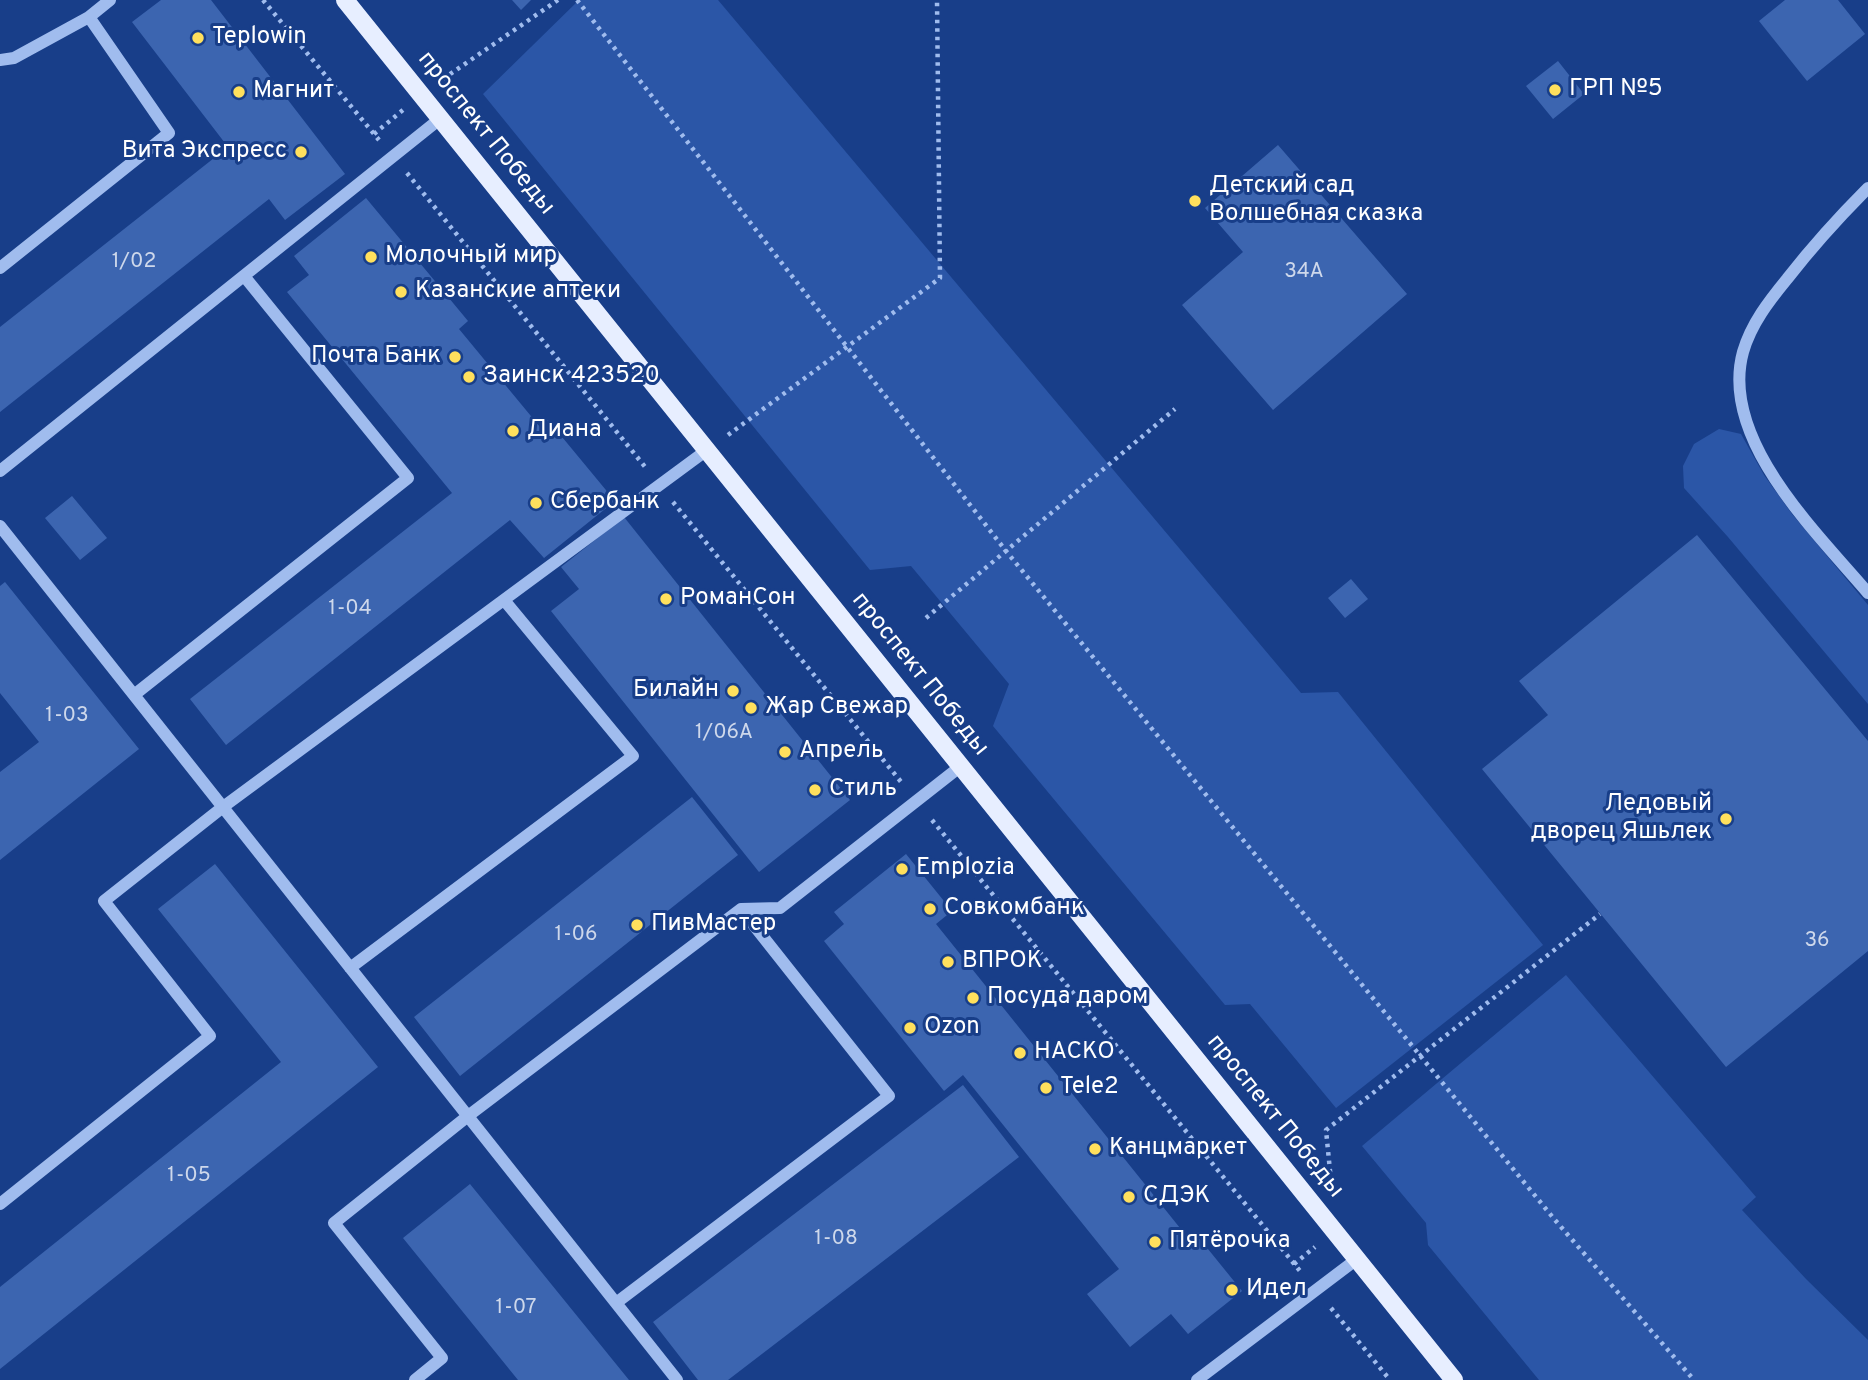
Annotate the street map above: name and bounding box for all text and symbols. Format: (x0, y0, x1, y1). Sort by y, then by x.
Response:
place label: Teplowin (212, 24, 307, 52)
marker: Teplowin (190, 30, 206, 46)
street label: проспект Победы (410, 46, 560, 222)
place label: ГРП №5 (1569, 76, 1663, 104)
place label: Магнит (253, 78, 334, 106)
marker: ГРП №5 (1547, 82, 1563, 98)
marker: Магнит (231, 84, 247, 100)
place label: Вита Экспресс (122, 138, 287, 166)
marker: Вита Экспресс (293, 144, 309, 160)
place label: Детский сад Волшебная сказка (1209, 173, 1423, 229)
marker: Детский сад Волшебная сказка (1187, 193, 1203, 209)
place label: Молочный мир (385, 243, 557, 271)
marker: Молочный мир (363, 249, 379, 265)
house number: 1/02 (112, 250, 156, 276)
house number: 34А (1284, 260, 1324, 286)
place label: Казанские аптеки (415, 278, 621, 306)
marker: Казанские аптеки (393, 284, 409, 300)
place label: Почта Банк (311, 343, 441, 371)
marker: Почта Банк (447, 349, 463, 365)
place label: Заинск 423520 (483, 363, 660, 391)
marker: Заинск 423520 (461, 369, 477, 385)
place label: Диана (527, 417, 602, 445)
marker: Диана (505, 423, 521, 439)
place label: Сбербанк (550, 489, 660, 517)
marker: Сбербанк (528, 495, 544, 511)
place label: РоманСон (680, 585, 796, 613)
street label: проспект Победы (844, 587, 994, 763)
marker: РоманСон (658, 591, 674, 607)
house number: 1-04 (328, 597, 372, 623)
place label: Билайн (633, 677, 719, 705)
marker: Билайн (725, 683, 741, 699)
place label: Жар Свежар (765, 694, 908, 722)
marker: Жар Свежар (743, 700, 759, 716)
house number: 1-03 (45, 704, 89, 730)
house number: 1/06А (695, 721, 753, 747)
place label: Апрель (799, 738, 883, 766)
marker: Апрель (777, 744, 793, 760)
place label: Стиль (829, 776, 897, 804)
marker: Стиль (807, 782, 823, 798)
place label: Ледовый дворец Яшьлек (1531, 791, 1712, 847)
marker: Ледовый дворец Яшьлек (1718, 811, 1734, 827)
place label: Emplozia (916, 855, 1015, 883)
marker: Emplozia (894, 861, 910, 877)
place label: Совкомбанк (944, 895, 1085, 923)
marker: Совкомбанк (922, 901, 938, 917)
place label: ПивМастер (651, 911, 776, 939)
marker: ПивМастер (629, 917, 645, 933)
house number: 1-06 (554, 923, 598, 949)
house number: 36 (1804, 929, 1830, 955)
place label: ВПРОК (962, 948, 1043, 976)
marker: ВПРОК (940, 954, 956, 970)
place label: Посуда даром (987, 984, 1148, 1012)
marker: Посуда даром (965, 990, 981, 1006)
place label: Ozon (924, 1014, 980, 1042)
marker: Ozon (902, 1020, 918, 1036)
street label: проспект Победы (1199, 1029, 1349, 1205)
place label: НАСКО (1034, 1039, 1115, 1067)
marker: НАСКО (1012, 1045, 1028, 1061)
place label: Tele2 (1060, 1074, 1119, 1102)
marker: Tele2 (1038, 1080, 1054, 1096)
place label: Канцмаркет (1109, 1135, 1247, 1163)
marker: Канцмаркет (1087, 1141, 1103, 1157)
house number: 1-05 (167, 1164, 211, 1190)
place label: СДЭК (1143, 1183, 1210, 1211)
marker: СДЭК (1121, 1189, 1137, 1205)
house number: 1-08 (814, 1227, 858, 1253)
place label: Пятёрочка (1169, 1228, 1290, 1256)
marker: Пятёрочка (1147, 1234, 1163, 1250)
place label: Идел (1246, 1276, 1307, 1304)
marker: Идел (1224, 1282, 1240, 1298)
house number: 1-07 (496, 1296, 536, 1322)

